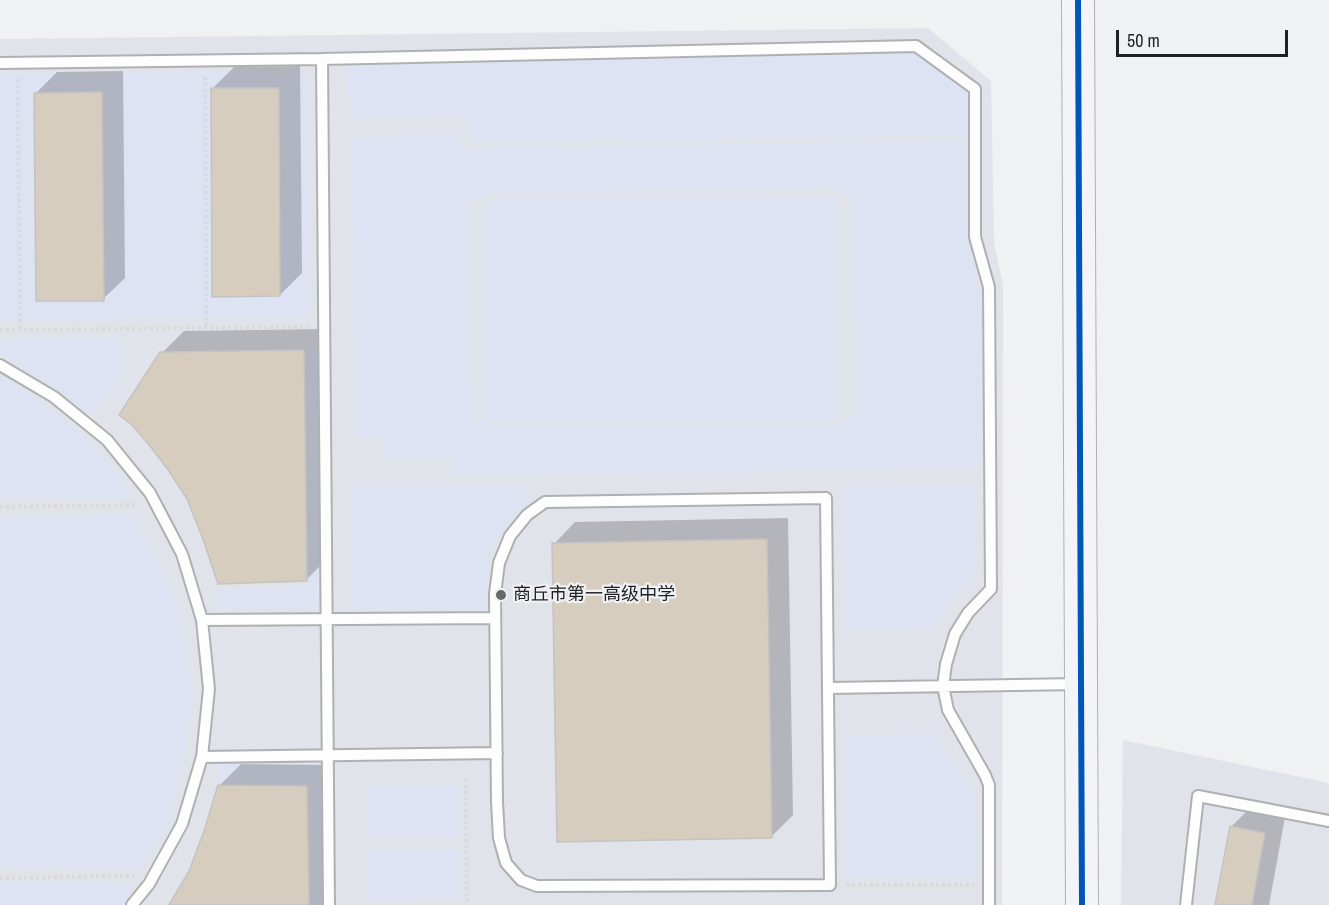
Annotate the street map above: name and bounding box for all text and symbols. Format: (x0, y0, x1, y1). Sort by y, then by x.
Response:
scale bar (1119, 18, 1292, 56)
text: 50 m (1127, 28, 1160, 53)
place label: 商丘市第一高级中学 (513, 584, 675, 606)
marker: 商丘市第一高级中学 (494, 588, 508, 602)

